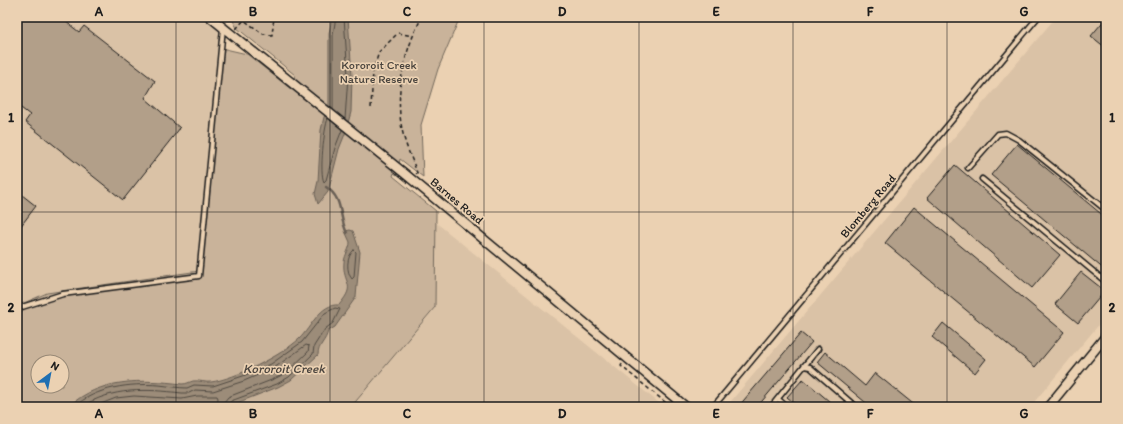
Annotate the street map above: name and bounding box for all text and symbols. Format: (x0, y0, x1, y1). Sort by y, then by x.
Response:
text: A (94, 4, 104, 19)
text: B (249, 4, 258, 19)
text: C (403, 4, 412, 19)
text: D (558, 4, 567, 19)
text: E (712, 4, 720, 19)
text: F (867, 4, 874, 19)
text: G (1020, 4, 1029, 19)
park label: Kororoit Creek Nature Reserve (340, 58, 418, 86)
text: 1 (8, 110, 14, 125)
text: 1 (1109, 110, 1115, 125)
street label: Blomberg Road (837, 171, 899, 241)
street label: Barnes Road (428, 175, 487, 228)
text: 2 (8, 300, 15, 315)
text: 2 (1109, 300, 1116, 315)
north arrow (30, 354, 70, 394)
text: N (48, 358, 62, 373)
water label: Kororoit Creek (243, 361, 326, 376)
text: A (94, 406, 104, 421)
text: B (249, 406, 258, 421)
text: C (403, 406, 412, 421)
text: D (558, 406, 567, 421)
text: E (712, 406, 720, 421)
text: F (867, 406, 874, 421)
text: G (1020, 406, 1029, 421)

